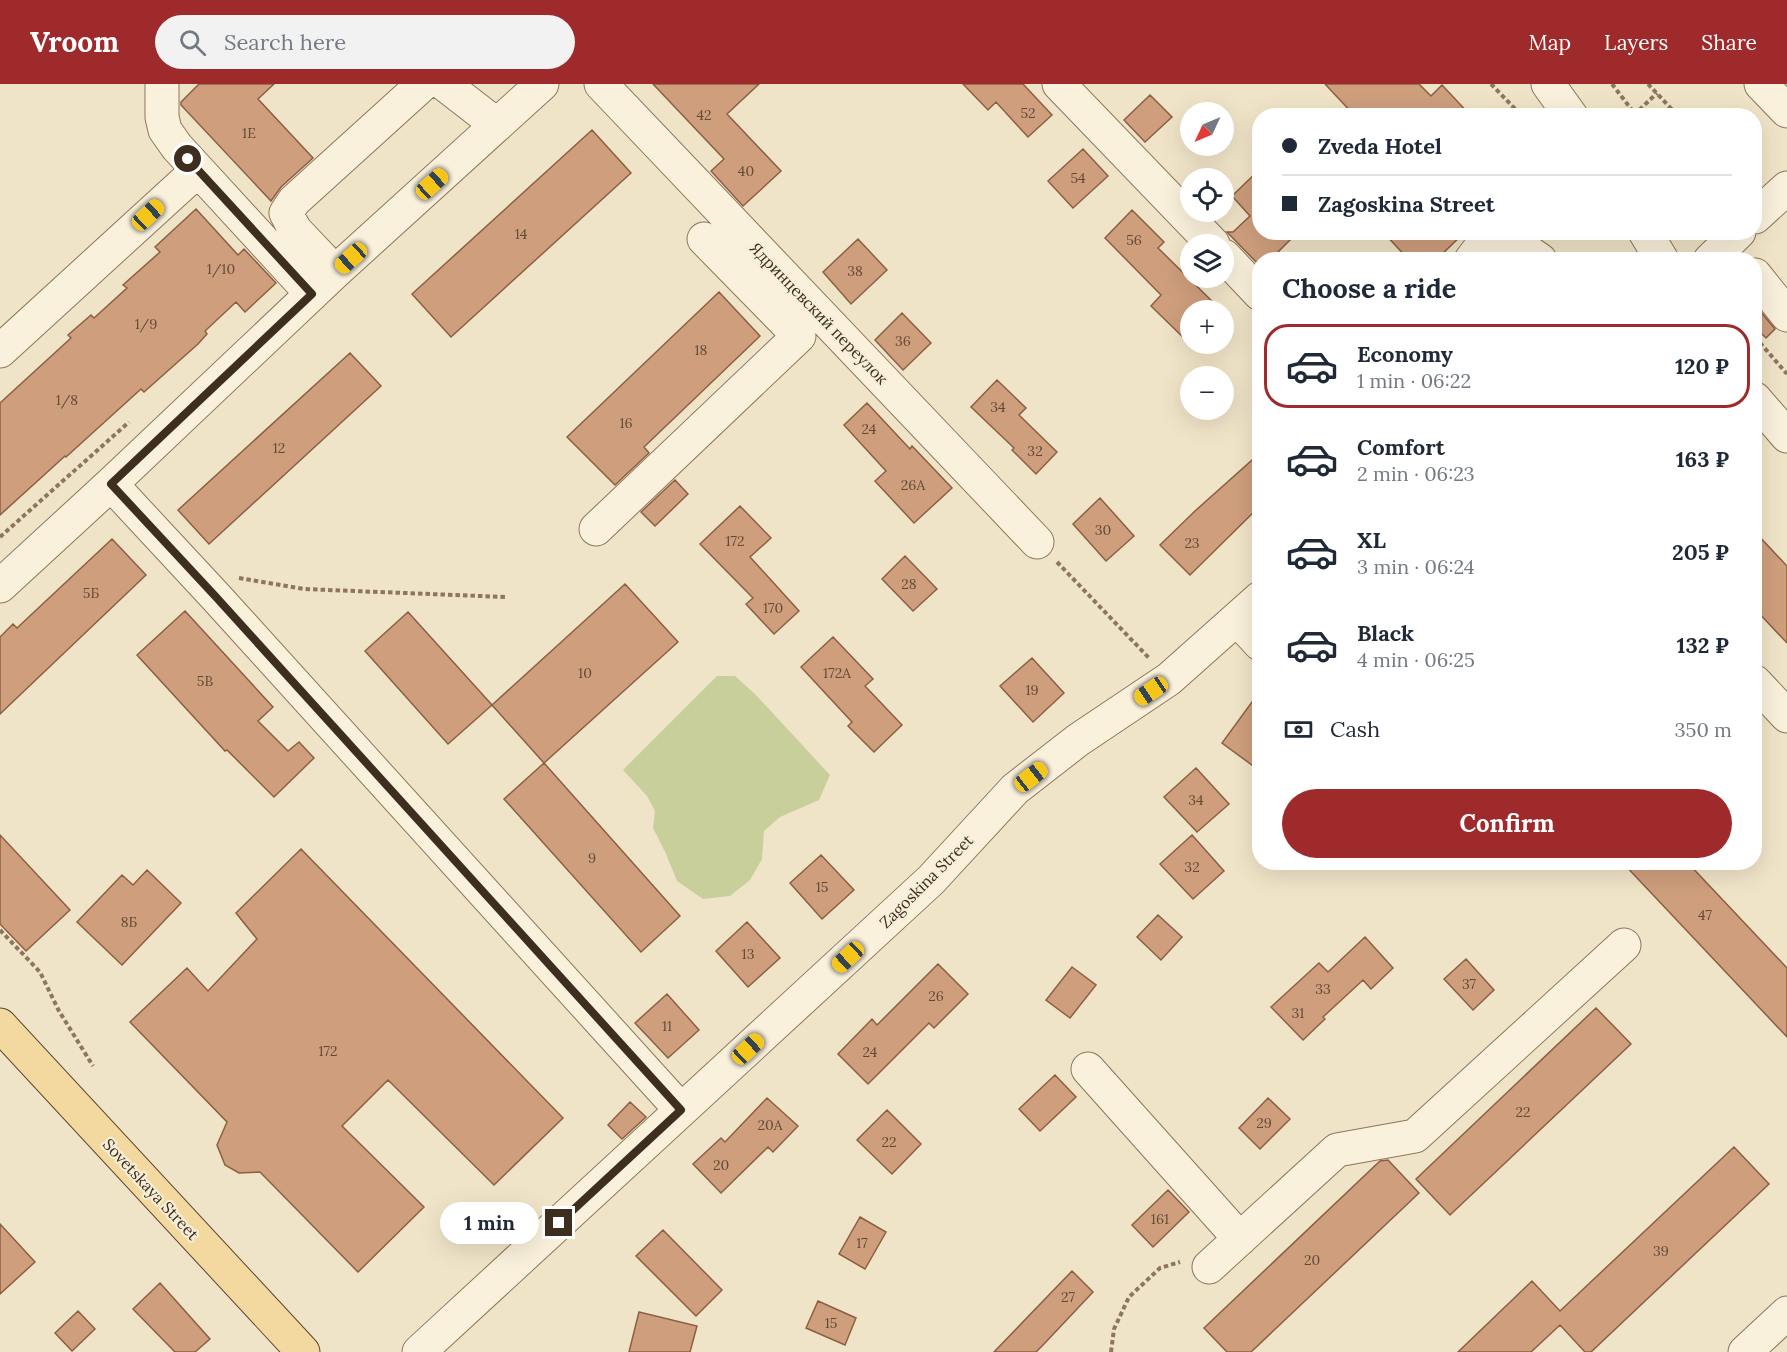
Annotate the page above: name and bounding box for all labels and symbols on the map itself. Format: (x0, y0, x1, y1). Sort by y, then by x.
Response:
north arrow (1180, 102, 1234, 156)
house number: 52 (1020, 104, 1036, 122)
house number: 42 (696, 106, 712, 124)
house number: 1Е (242, 124, 256, 142)
route start (174, 145, 201, 172)
house number: 40 (738, 162, 754, 180)
car (413, 165, 451, 203)
house number: 54 (1070, 169, 1086, 187)
car (129, 196, 167, 234)
house number: 14 (515, 225, 528, 243)
house number: 56 (1126, 231, 1142, 249)
street label: Ядринцевский переулок (746, 238, 893, 389)
car (332, 239, 370, 277)
house number: 1/10 (207, 260, 235, 278)
house number: 38 (847, 262, 863, 280)
house number: 1/9 (135, 315, 157, 333)
house number: 36 (895, 332, 911, 350)
house number: 18 (695, 341, 708, 359)
house number: 1/8 (56, 391, 78, 409)
house number: 34 (990, 398, 1006, 416)
house number: 16 (619, 414, 633, 432)
house number: 24 (862, 420, 877, 438)
house number: 12 (273, 439, 285, 457)
house number: 32 (1027, 442, 1043, 460)
house number: 26А (901, 476, 925, 494)
house number: 30 (1095, 521, 1111, 539)
house number: 172 (725, 532, 745, 550)
house number: 23 (1184, 534, 1200, 552)
house number: 28 (901, 575, 917, 593)
house number: 5Б (83, 584, 99, 602)
house number: 170 (763, 599, 783, 617)
house number: 10 (578, 664, 592, 682)
house number: 172А (823, 664, 851, 682)
house number: 5В (197, 672, 213, 690)
car (1131, 673, 1171, 709)
house number: 19 (1025, 681, 1039, 699)
car (1011, 759, 1051, 795)
house number: 34 (1188, 791, 1204, 809)
street label: Zagoskina Street (875, 829, 978, 932)
house number: 9 (588, 849, 596, 867)
house number: 32 (1184, 858, 1200, 876)
house number: 15 (816, 878, 828, 896)
house number: 47 (1698, 906, 1713, 924)
house number: 8Б (121, 913, 138, 931)
car (829, 938, 867, 976)
house number: 13 (742, 945, 755, 963)
house number: 37 (1462, 975, 1477, 993)
house number: 33 (1315, 980, 1331, 998)
house number: 26 (928, 987, 944, 1005)
house number: 31 (1292, 1004, 1304, 1022)
house number: 11 (662, 1017, 672, 1035)
car (729, 1030, 767, 1068)
house number: 172 (318, 1042, 338, 1060)
house number: 24 (863, 1043, 878, 1061)
house number: 22 (1515, 1103, 1531, 1121)
house number: 29 (1256, 1114, 1272, 1132)
house number: 20А (758, 1116, 783, 1134)
house number: 22 (881, 1133, 897, 1151)
street label: Sovetskaya Street (99, 1134, 204, 1244)
house number: 20 (713, 1156, 729, 1174)
callout: 1 min (439, 1202, 538, 1244)
route end (545, 1209, 572, 1236)
house number: 161 (1151, 1210, 1169, 1228)
house number: 17 (856, 1234, 868, 1252)
house number: 39 (1653, 1242, 1669, 1260)
house number: 20 (1304, 1251, 1320, 1269)
house number: 27 (1061, 1288, 1076, 1306)
house number: 15 (825, 1314, 837, 1332)

